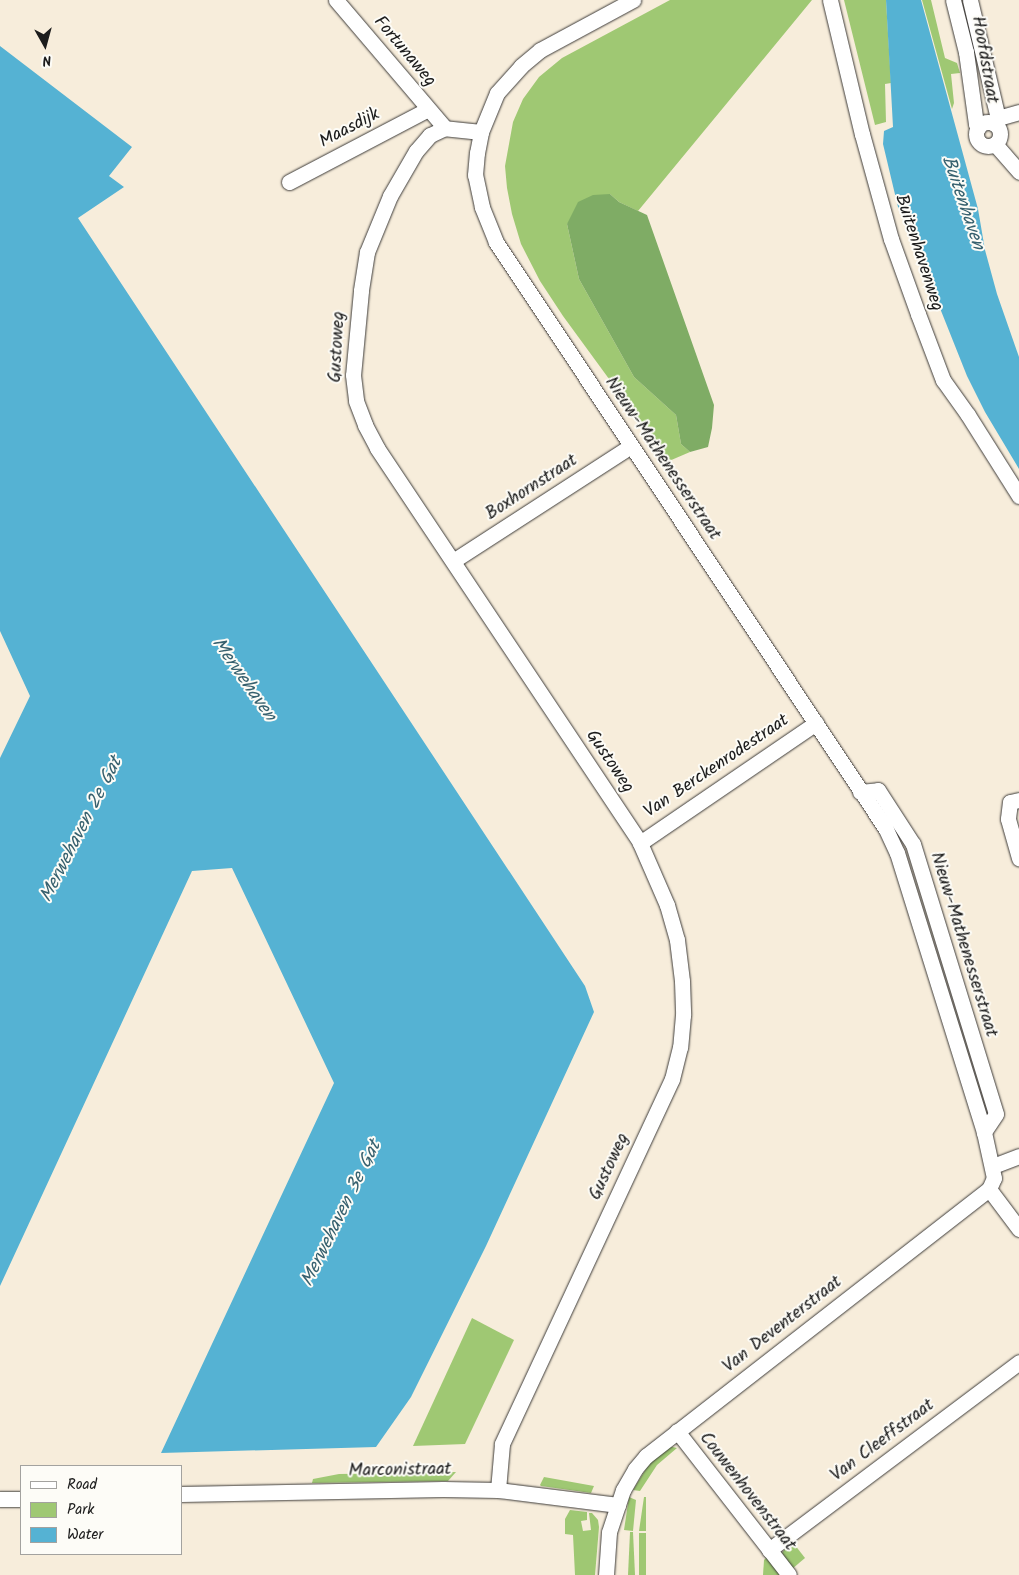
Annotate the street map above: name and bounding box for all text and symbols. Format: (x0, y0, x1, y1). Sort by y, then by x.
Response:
street label: Fortunaweg (368, 12, 440, 92)
street label: Hoofdstraat (966, 15, 1002, 105)
north arrow (20, 20, 70, 70)
text: N (41, 48, 53, 71)
street label: Maasdijk (316, 104, 384, 154)
water label: Buitenhaven (935, 153, 989, 253)
street label: Buitenhavenweg (889, 192, 947, 314)
street label: Gustoweg (325, 311, 351, 383)
street label: Nieuw-Mathenesserstraat (599, 373, 725, 545)
street label: Boxhornstraat (482, 450, 582, 526)
water label: Merwehaven (206, 634, 280, 726)
street label: Van Berckenrodestraat (640, 710, 794, 824)
street label: Gustoweg (580, 726, 638, 798)
water label: Merwehaven 2e Gat (36, 754, 128, 906)
street label: Nieuw-Mathenesserstraat (925, 850, 1001, 1040)
street label: Gustoweg (585, 1130, 635, 1204)
water label: Merwehaven 3e Gat (297, 1137, 387, 1291)
street label: Van Deventerstraat (719, 1272, 847, 1378)
street label: Van Cleeffstraat (827, 1395, 939, 1487)
street label: Couwenhovenstraat (694, 1428, 800, 1556)
street label: Marconistraat (348, 1459, 452, 1483)
legend (20, 1465, 182, 1555)
text: Road (67, 1473, 97, 1497)
text: Park (67, 1498, 94, 1522)
text: Water (67, 1523, 103, 1547)

